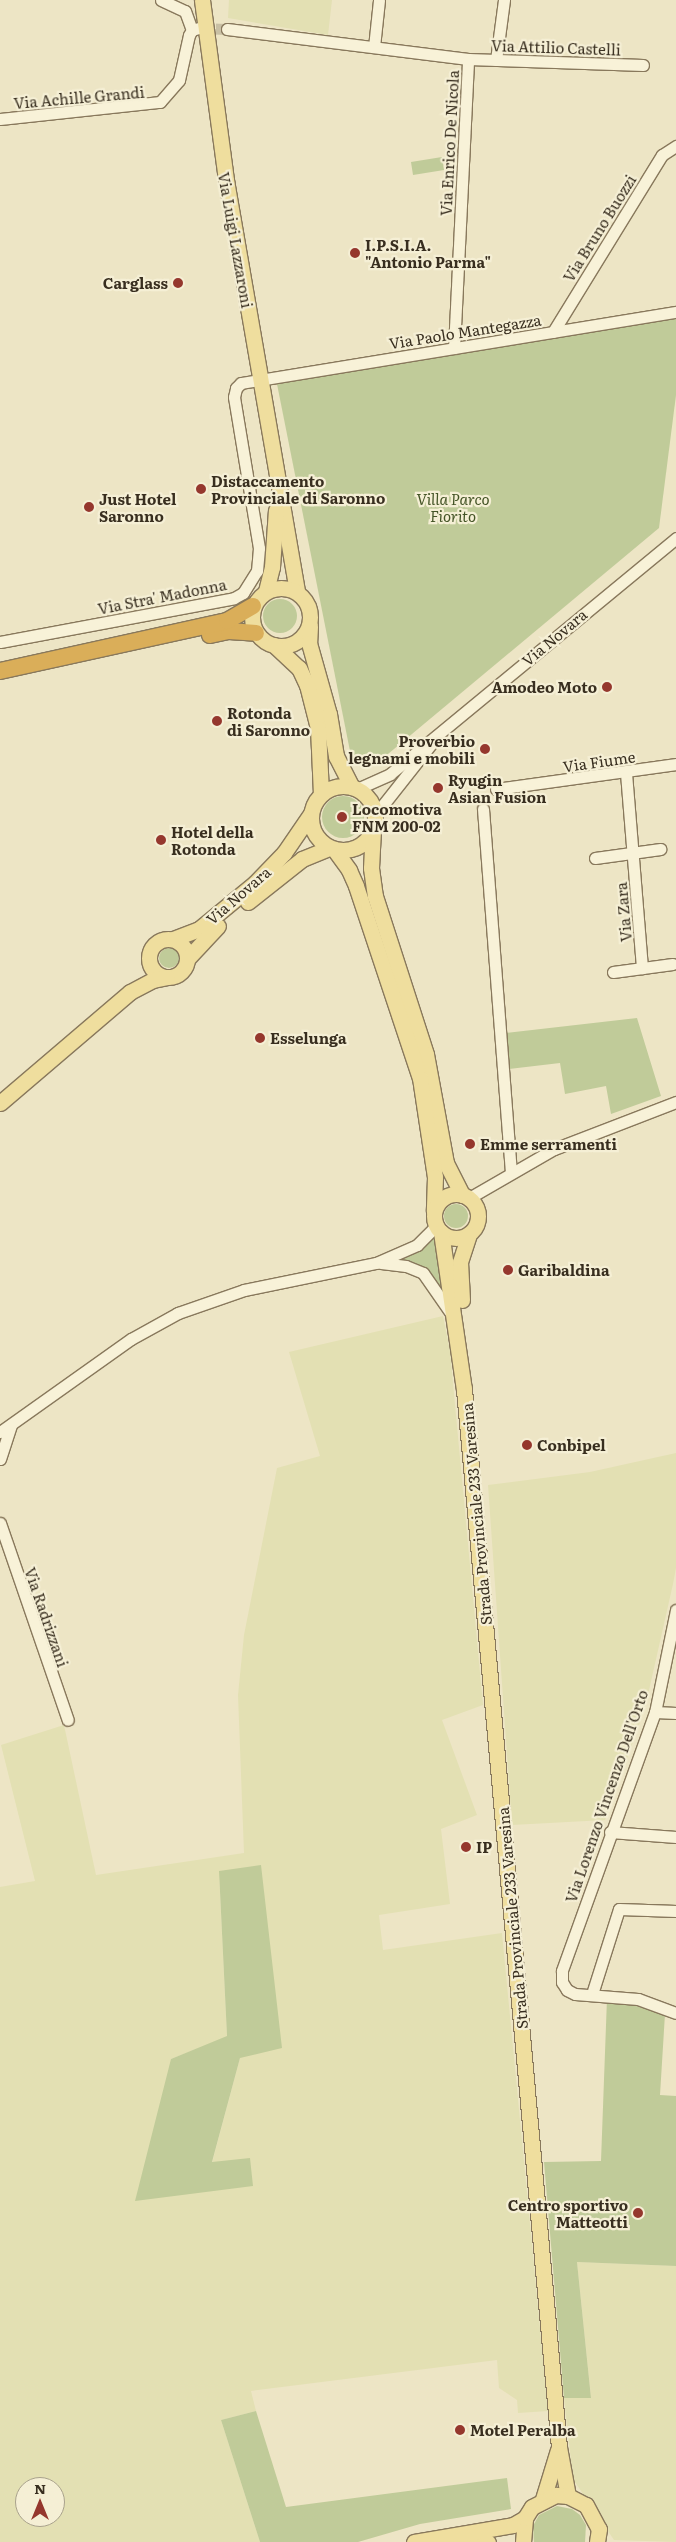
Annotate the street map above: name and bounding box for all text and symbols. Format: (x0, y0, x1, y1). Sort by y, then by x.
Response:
street label: Via Attilio Castelli (491, 36, 621, 58)
street label: Via Enrico De Nicola (436, 70, 462, 216)
street label: Via Achille Grandi (13, 82, 145, 112)
street label: Via Luigi Lazzaroni (215, 171, 257, 309)
street label: Via Bruno Buozzi (559, 171, 639, 285)
place label: I.P.S.I.A. "Antonio Parma" (365, 235, 491, 270)
marker: I.P.S.I.A. "Antonio Parma" (349, 247, 361, 259)
place label: Carglass (103, 274, 168, 292)
marker: Carglass (172, 277, 184, 289)
street label: Via Paolo Mantegazza (387, 310, 543, 352)
place label: Distaccamento Provinciale di Saronno (211, 471, 385, 506)
marker: Distaccamento Provinciale di Saronno (195, 483, 207, 495)
place label: Just Hotel Saronno (99, 489, 176, 524)
park label: Villa Parco Fiorito (416, 489, 490, 524)
marker: Just Hotel Saronno (83, 501, 95, 513)
street label: Via Stra' Madonna (96, 575, 228, 617)
street label: Via Novara (518, 605, 590, 669)
place label: Amodeo Moto (491, 678, 597, 696)
marker: Amodeo Moto (601, 681, 613, 693)
place label: Rotonda di Saronno (227, 703, 310, 738)
marker: Rotonda di Saronno (211, 715, 223, 727)
place label: Proverbio legnami e mobili (348, 731, 475, 766)
marker: Proverbio legnami e mobili (479, 743, 491, 755)
street label: Via Fiume (562, 747, 636, 775)
place label: Ryugin Asian Fusion (448, 770, 546, 805)
marker: Ryugin Asian Fusion (432, 782, 444, 794)
place label: Locomotiva FNM 200-02 (352, 799, 442, 834)
marker: Locomotiva FNM 200-02 (336, 811, 348, 823)
place label: Hotel della Rotonda (171, 822, 254, 857)
marker: Hotel della Rotonda (155, 834, 167, 846)
street label: Via Novara (202, 862, 274, 928)
street label: Via Zara (611, 881, 635, 943)
place label: Esselunga (270, 1029, 347, 1047)
marker: Esselunga (254, 1032, 266, 1044)
place label: Emme serramenti (480, 1135, 617, 1153)
marker: Emme serramenti (464, 1138, 476, 1150)
place label: Garibaldina (518, 1261, 610, 1279)
marker: Garibaldina (502, 1264, 514, 1276)
street label: Strada Provinciale 233 Varesina (457, 1402, 495, 1626)
place label: Conbipel (537, 1436, 606, 1454)
marker: Conbipel (521, 1439, 533, 1451)
street label: Via Radrizzani (22, 1565, 72, 1669)
street label: Via Lorenzo Vincenzo Dell'Orto (561, 1687, 651, 1905)
street label: Strada Provinciale 233 Varesina (493, 1806, 531, 2030)
place label: IP (476, 1838, 492, 1856)
marker: IP (460, 1841, 472, 1853)
place label: Centro sportivo Matteotti (508, 2195, 628, 2230)
marker: Centro sportivo Matteotti (632, 2207, 644, 2219)
place label: Motel Peralba (470, 2421, 576, 2439)
marker: Motel Peralba (454, 2424, 466, 2436)
north arrow (15, 2477, 65, 2527)
text: N (34, 2478, 46, 2498)

